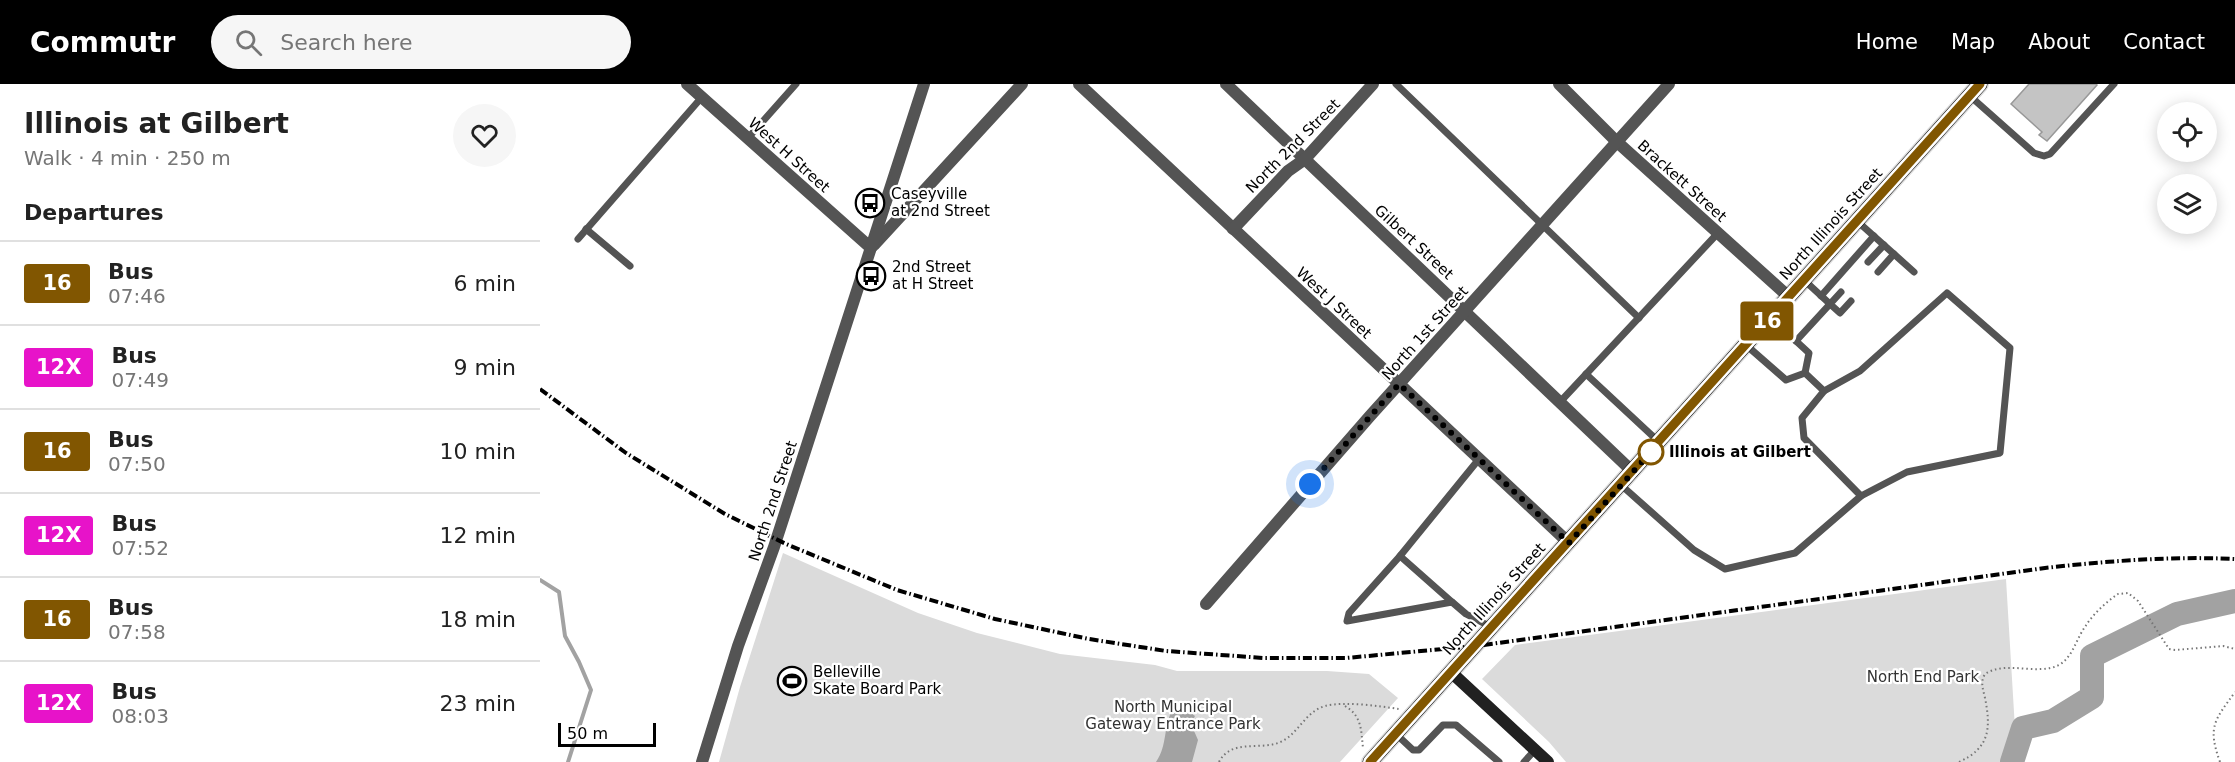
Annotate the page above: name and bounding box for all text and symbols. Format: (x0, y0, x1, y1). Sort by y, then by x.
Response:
search box (211, 15, 631, 69)
text: Commutr (30, 26, 175, 59)
icon: search (232, 26, 265, 59)
text: Search here (280, 30, 412, 55)
text: Home (1856, 30, 1918, 54)
text: Map (1951, 30, 1995, 54)
text: About (2028, 30, 2090, 54)
text: Contact (2123, 30, 2205, 54)
street label: North 2nd Street (1242, 95, 1344, 197)
map controls (2157, 102, 2217, 234)
button: locate (2157, 102, 2217, 162)
button: heart (453, 104, 516, 167)
text: Illinois at Gilbert (24, 107, 289, 140)
street label: West H Street (745, 114, 833, 196)
street label: Brackett Street (1634, 136, 1730, 226)
text: Walk · 4 min · 250 m (24, 146, 231, 170)
street label: North Illinois Street (1776, 164, 1886, 284)
button: layers (2157, 174, 2217, 234)
place label: Caseyville at 2nd Street (891, 185, 990, 220)
bus stop icon: Caseyville at 2nd Street (854, 187, 886, 219)
text: Departures (24, 200, 164, 225)
street label: Gilbert Street (1371, 201, 1457, 283)
place label: 2nd Street at H Street (892, 258, 974, 293)
text: Bus (108, 259, 154, 284)
bus stop icon: 2nd Street at H Street (855, 260, 887, 292)
street label: West J Street (1293, 264, 1375, 343)
text: 16 (42, 271, 72, 295)
text: 6 min (454, 271, 516, 296)
street label: North 1st Street (1378, 282, 1472, 384)
text: 07:46 (108, 284, 166, 308)
line badge: 16 (1740, 302, 1794, 340)
text: 16 (1752, 309, 1782, 333)
text: Bus (111, 343, 157, 368)
text: 12X (36, 355, 81, 379)
text: 9 min (454, 355, 516, 380)
text: 07:49 (111, 368, 169, 392)
text: Bus (108, 427, 154, 452)
street label: North 2nd Street (745, 438, 801, 564)
text: 16 (42, 439, 72, 463)
text: 10 min (440, 439, 516, 464)
marker: Illinois at Gilbert (1638, 439, 1664, 465)
place label: Illinois at Gilbert (1669, 443, 1811, 461)
text: 07:50 (108, 452, 166, 476)
your location (1295, 469, 1325, 499)
text: Bus (111, 511, 157, 536)
text: 12X (36, 523, 81, 547)
text: 12 min (440, 523, 516, 548)
text: 07:52 (111, 536, 169, 560)
street label: North Illinois Street (1439, 539, 1549, 659)
text: Bus (108, 595, 154, 620)
text: 16 (42, 607, 72, 631)
text: 18 min (440, 607, 516, 632)
text: 07:58 (108, 620, 166, 644)
place label: Belleville Skate Board Park (813, 663, 942, 698)
sports icon: Belleville Skate Board Park (776, 665, 808, 697)
park label: North End Park (1867, 668, 1980, 686)
text: Bus (111, 679, 157, 704)
text: 12X (36, 691, 81, 715)
text: 23 min (440, 691, 516, 716)
park label: North Municipal Gateway Entrance Park (1085, 698, 1261, 733)
text: 08:03 (111, 704, 169, 728)
scale bar (558, 720, 656, 748)
text: 50 m (567, 724, 608, 743)

